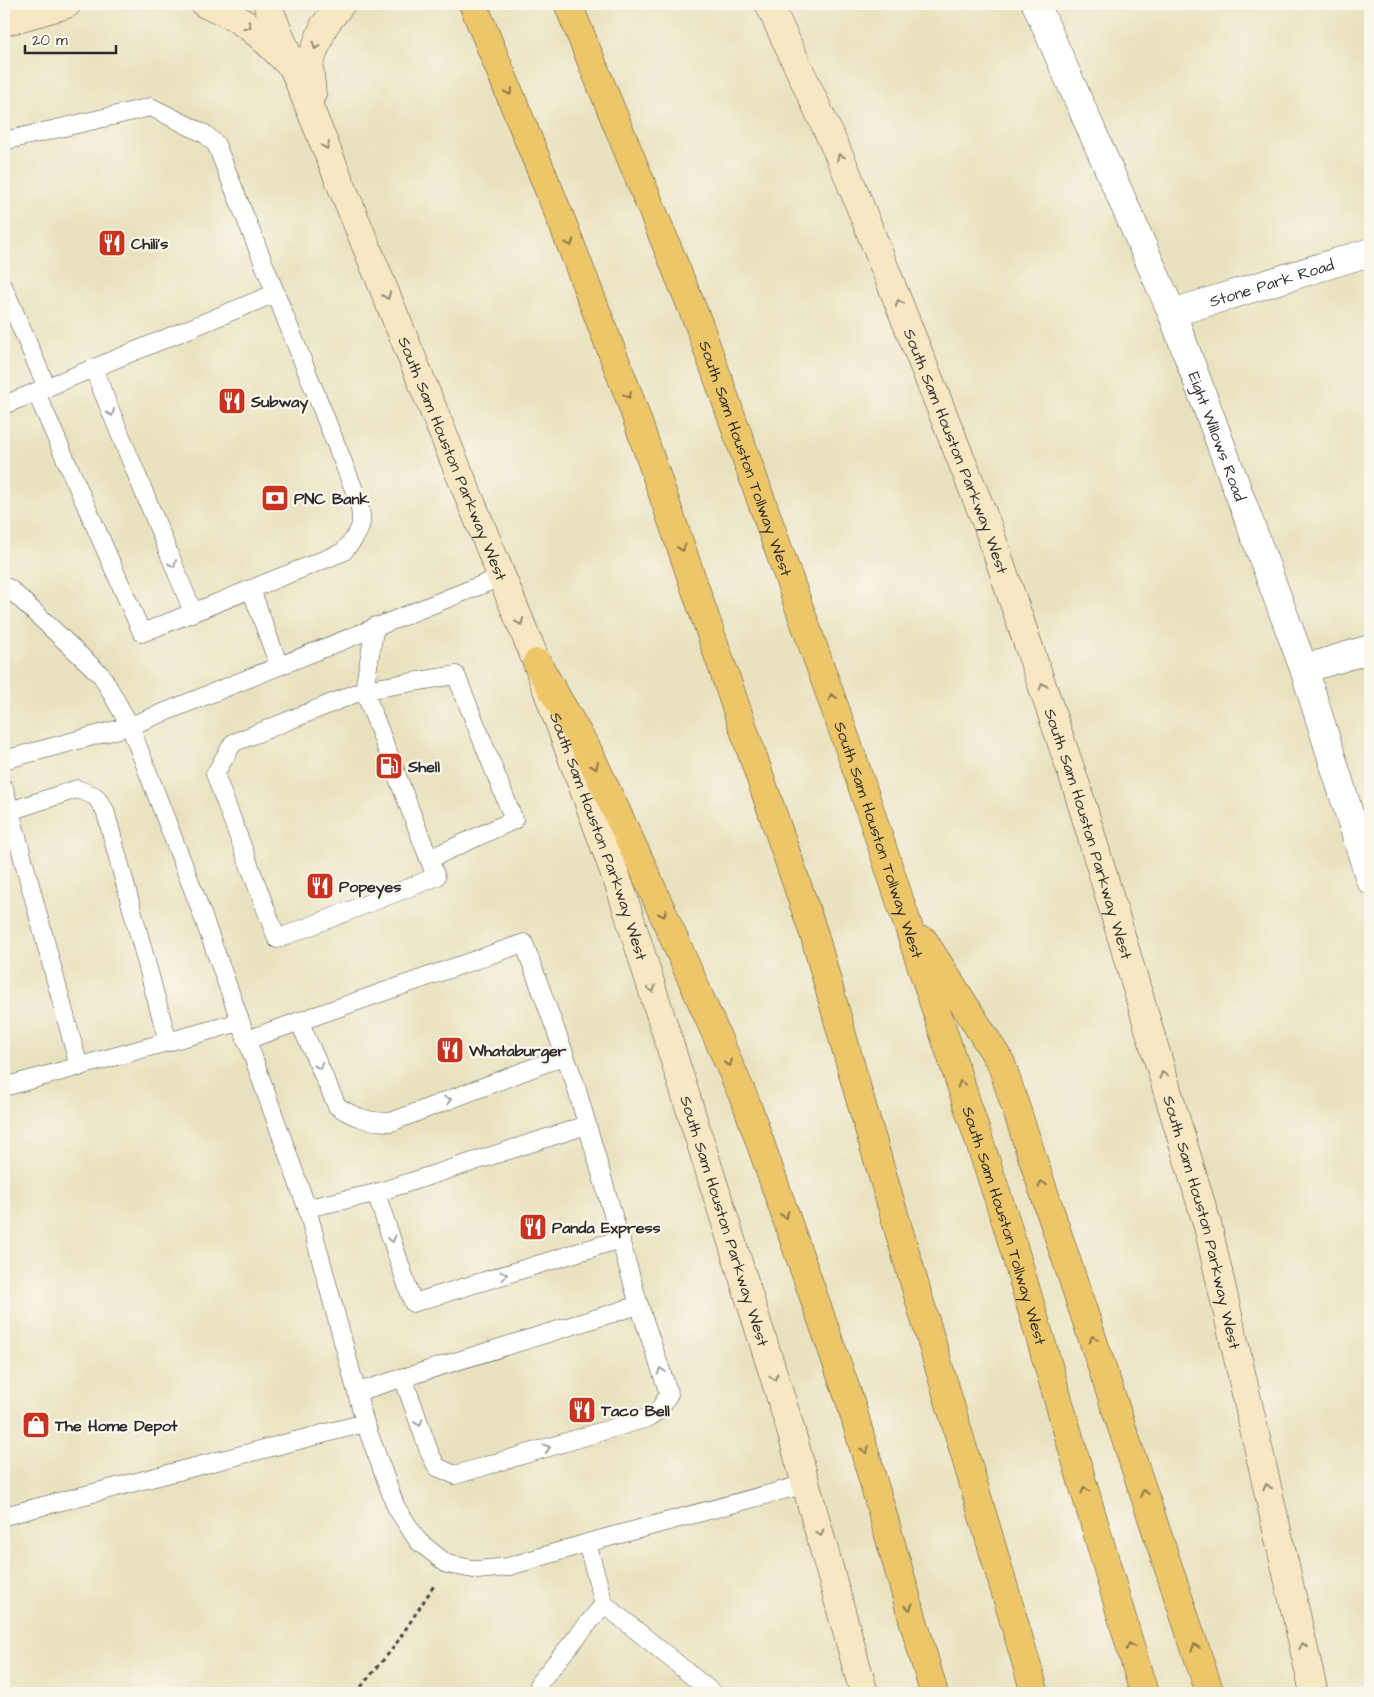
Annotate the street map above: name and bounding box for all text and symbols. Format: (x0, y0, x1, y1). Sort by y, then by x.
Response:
one-way arrow (242, 20, 251, 28)
scale bar (25, 22, 116, 54)
text: 20 m (32, 30, 68, 51)
one-way arrow (312, 41, 322, 49)
one-way arrow (503, 88, 513, 96)
one-way arrow (320, 141, 330, 149)
one-way arrow (836, 153, 846, 162)
restaurant icon: Chili's (97, 228, 127, 258)
place label: Chili's (131, 233, 168, 255)
one-way arrow (564, 238, 574, 247)
street label: Stone Park Road (1207, 254, 1337, 313)
one-way arrow (381, 291, 392, 300)
one-way arrow (895, 299, 905, 308)
street label: South Sam Houston Parkway West (898, 325, 1013, 577)
street label: South Sam Houston Parkway West (392, 333, 512, 584)
street label: South Sam Houston Tollway West (693, 338, 797, 580)
street label: Eight Willows Road (1183, 369, 1251, 504)
restaurant icon: Subway (217, 386, 247, 416)
one-way arrow (623, 390, 633, 398)
place label: Subway (250, 391, 308, 414)
one-way arrow (105, 408, 116, 417)
bank icon: PNC Bank (260, 483, 290, 513)
place label: PNC Bank (294, 488, 369, 510)
one-way arrow (676, 543, 686, 552)
one-way arrow (167, 559, 177, 567)
one-way arrow (513, 617, 524, 626)
one-way arrow (1038, 683, 1048, 691)
one-way arrow (827, 694, 837, 702)
street label: South Sam Houston Parkway West (1039, 705, 1138, 962)
street label: South Sam Houston Parkway West (544, 709, 653, 963)
street label: South Sam Houston Tollway West (828, 718, 928, 962)
fuel station icon: Shell (374, 751, 404, 781)
place label: Shell (407, 756, 440, 778)
one-way arrow (589, 761, 599, 770)
restaurant icon: Popeyes (305, 871, 335, 901)
place label: Popeyes (339, 876, 401, 899)
one-way arrow (657, 909, 668, 918)
one-way arrow (646, 984, 656, 992)
restaurant icon: Whataburger (435, 1035, 465, 1065)
place label: Whataburger (468, 1040, 567, 1064)
one-way arrow (722, 1058, 733, 1067)
one-way arrow (312, 1061, 323, 1070)
one-way arrow (1159, 1072, 1169, 1080)
one-way arrow (956, 1080, 966, 1089)
street label: South Sam Houston Parkway West (674, 1093, 774, 1350)
street label: South Sam Houston Parkway West (1157, 1093, 1246, 1352)
one-way arrow (443, 1096, 452, 1106)
street label: South Sam Houston Tollway West (957, 1104, 1052, 1348)
one-way arrow (1037, 1181, 1047, 1189)
one-way arrow (780, 1210, 790, 1219)
restaurant icon: Panda Express (518, 1212, 548, 1242)
place label: Panda Express (552, 1217, 661, 1239)
one-way arrow (386, 1235, 396, 1243)
one-way arrow (499, 1271, 507, 1281)
one-way arrow (1088, 1335, 1098, 1343)
one-way arrow (657, 1367, 667, 1375)
one-way arrow (769, 1373, 779, 1381)
restaurant icon: Taco Bell (567, 1395, 597, 1425)
place label: Taco Bell (600, 1400, 670, 1422)
shop icon: The Home Depot (21, 1410, 51, 1440)
place label: The Home Depot (54, 1415, 178, 1437)
one-way arrow (413, 1419, 423, 1427)
one-way arrow (542, 1444, 550, 1454)
one-way arrow (859, 1446, 869, 1454)
one-way arrow (1262, 1483, 1273, 1492)
one-way arrow (1080, 1487, 1090, 1495)
one-way arrow (1140, 1489, 1150, 1497)
one-way arrow (814, 1529, 824, 1537)
one-way arrow (904, 1602, 914, 1610)
one-way arrow (1298, 1641, 1309, 1650)
one-way arrow (1125, 1642, 1136, 1651)
one-way arrow (1191, 1643, 1201, 1652)

